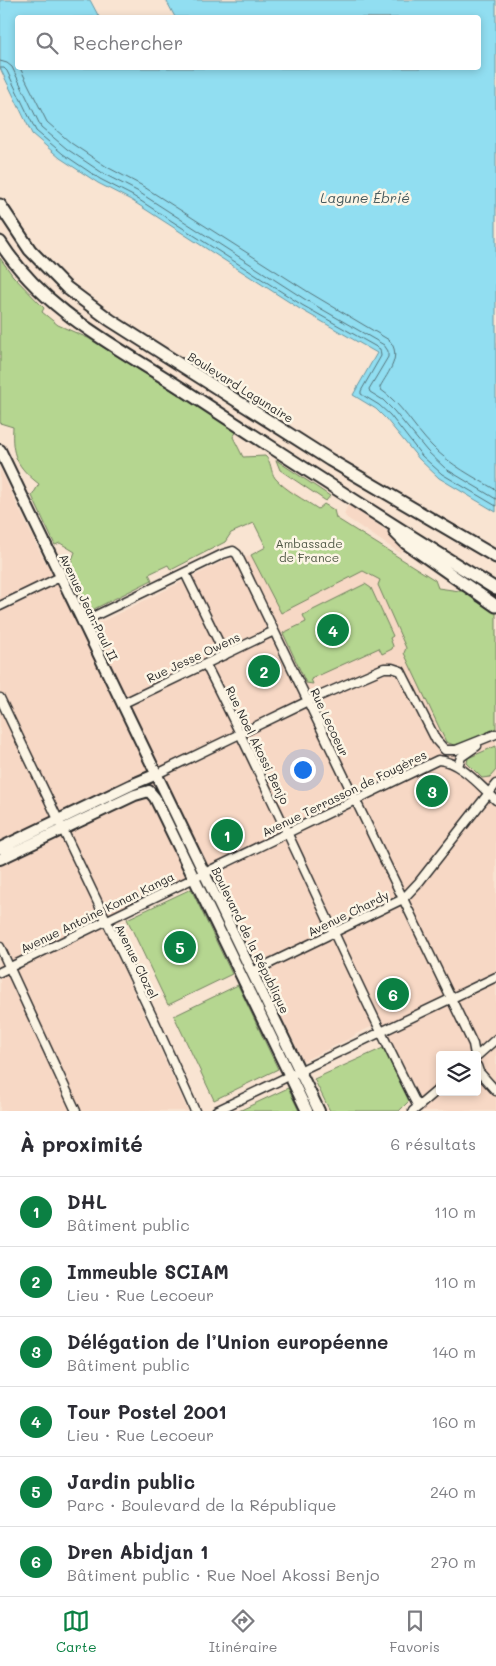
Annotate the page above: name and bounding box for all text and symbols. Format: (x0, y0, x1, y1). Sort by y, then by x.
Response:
search box (15, 15, 481, 70)
icon: search (33, 29, 61, 57)
text: Rechercher (73, 30, 183, 55)
water label: Lagune Ébrié (320, 188, 410, 207)
street label: Boulevard Lagunaire (185, 348, 297, 426)
park label: Ambassade de France (275, 535, 343, 565)
street label: Avenue Jean-Paul II (56, 551, 122, 663)
pin: 4 (317, 611, 349, 649)
street label: Rue Jesse Owens (144, 628, 242, 686)
pin: 2 (248, 652, 280, 690)
street label: Rue Noel Akossi Benjo (222, 683, 294, 807)
street label: Rue Lecoeur (307, 685, 353, 759)
street label: Avenue Terrasson de Fougères (259, 746, 429, 840)
your location (290, 757, 316, 783)
pin: 3 (416, 772, 448, 810)
pin: 1 (211, 816, 243, 854)
street label: Boulevard de la République (208, 864, 294, 1016)
street label: Avenue Antoine Konan Kanga (17, 868, 177, 956)
street label: Avenue Chardy (305, 887, 391, 939)
street label: Avenue Clozel (112, 921, 162, 1001)
pin: 5 (164, 928, 196, 966)
pin: 6 (377, 975, 409, 1013)
map controls (436, 1051, 481, 1096)
button: layers (436, 1051, 481, 1096)
text: À proximité (20, 1130, 143, 1157)
text: 6 résultats (391, 1133, 476, 1154)
text: DHL (67, 1189, 107, 1214)
text: 1 (32, 1201, 40, 1222)
text: 110 m (434, 1201, 476, 1222)
text: Bâtiment public (67, 1214, 190, 1235)
text: Immeuble SCIAM (67, 1259, 229, 1284)
text: 2 (32, 1271, 40, 1292)
text: 110 m (434, 1271, 476, 1292)
text: Lieu · Rue Lecoeur (67, 1284, 214, 1305)
text: Délégation de l’Union européenne (67, 1329, 388, 1354)
text: 3 (31, 1341, 41, 1362)
text: 140 m (432, 1341, 476, 1362)
text: Bâtiment public (67, 1354, 190, 1375)
text: Tour Postel 2001 (67, 1399, 227, 1424)
text: 4 (31, 1411, 41, 1432)
text: 160 m (431, 1411, 476, 1432)
text: Lieu · Rue Lecoeur (67, 1424, 214, 1445)
text: Jardin public (67, 1469, 195, 1494)
text: 5 (31, 1481, 41, 1502)
text: 240 m (430, 1481, 476, 1502)
text: Parc · Boulevard de la République (67, 1494, 336, 1515)
text: Dren Abidjan 1 (67, 1539, 208, 1564)
text: 6 (31, 1551, 41, 1572)
text: 270 m (430, 1551, 476, 1572)
text: Bâtiment public · Rue Noel Akossi Benjo (67, 1564, 379, 1585)
tab: Carte (56, 1607, 97, 1656)
tab: Itinéraire (209, 1607, 277, 1656)
tab: Favoris (390, 1607, 440, 1656)

